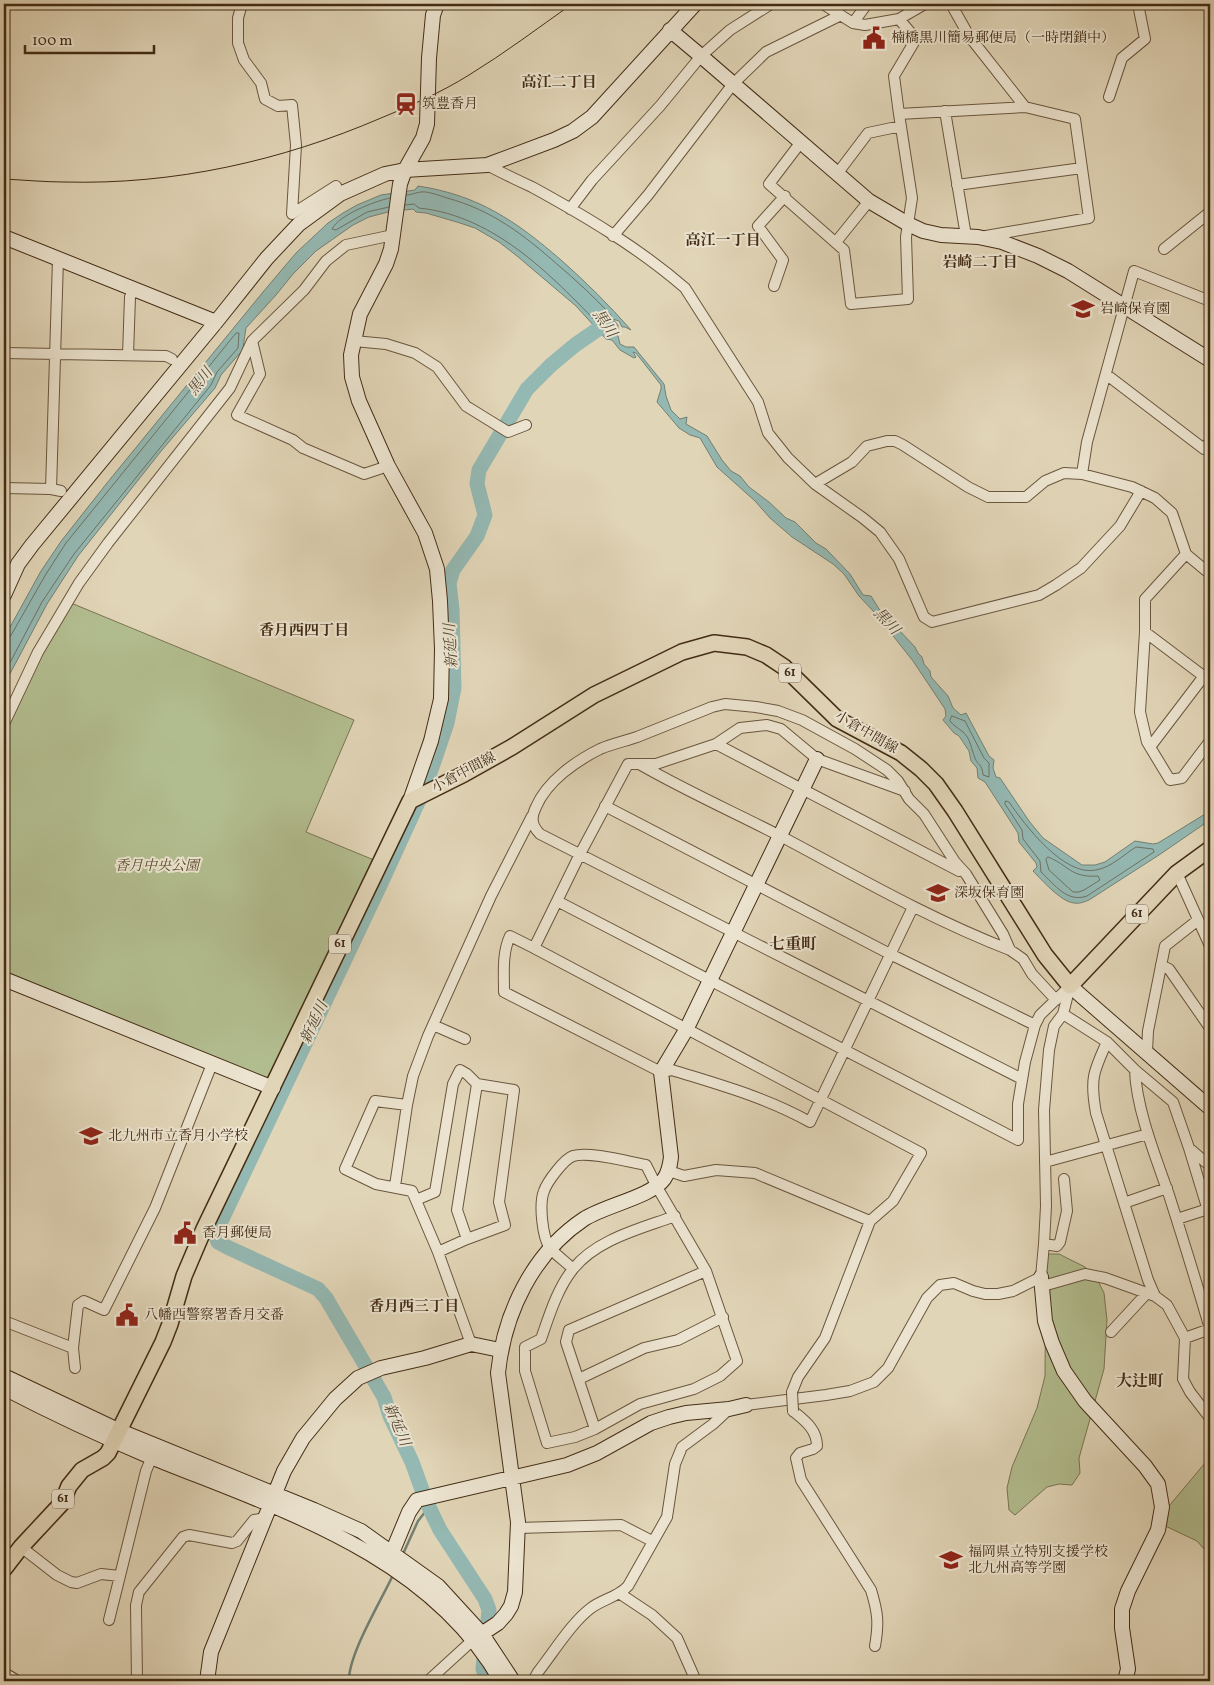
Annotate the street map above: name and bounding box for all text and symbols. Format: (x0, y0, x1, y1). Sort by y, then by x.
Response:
scale bar (25, 22, 154, 54)
public building icon: 楠橋黒川簡易郵便局（一時閉鎖中） (861, 25, 887, 51)
place label: 楠橋黒川簡易郵便局（一時閉鎖中） (891, 29, 1115, 48)
text: 100 m (32, 31, 72, 52)
district label: 高江二丁目 (521, 73, 597, 94)
station icon: 筑豊香月 (393, 91, 419, 117)
place label: 筑豊香月 (422, 95, 478, 114)
district label: 高江一丁目 (685, 231, 761, 252)
district label: 岩崎二丁目 (942, 253, 1018, 274)
school or university icon: 岩崎保育園 (1070, 296, 1096, 322)
place label: 岩崎保育園 (1100, 300, 1170, 319)
water label: 黒川 (587, 306, 622, 344)
water label: 黒川 (183, 362, 220, 400)
water label: 黒川 (868, 604, 905, 642)
district label: 香月西四丁目 (259, 621, 349, 642)
water label: 新延川 (440, 621, 464, 669)
road number: 61 (779, 664, 801, 682)
street label: 小倉中間線 (831, 707, 901, 759)
street label: 小倉中間線 (429, 748, 499, 798)
park label: 香月中央公園 (115, 857, 201, 876)
school or university icon: 深坂保育園 (925, 880, 951, 906)
place label: 深坂保育園 (954, 884, 1024, 903)
road number: 61 (1126, 904, 1148, 924)
road number: 61 (329, 934, 351, 954)
district label: 七重町 (769, 934, 817, 956)
water label: 新延川 (296, 996, 335, 1048)
school or university icon: 北九州市立香月小学校 (78, 1123, 104, 1149)
place label: 北九州市立香月小学校 (108, 1127, 248, 1146)
public building icon: 香月郵便局 (172, 1220, 198, 1246)
place label: 香月郵便局 (202, 1224, 272, 1243)
district label: 香月西三丁目 (369, 1297, 459, 1318)
public building icon: 八幡西警察署香月交番 (114, 1302, 140, 1328)
place label: 八幡西警察署香月交番 (144, 1306, 284, 1325)
district label: 大辻町 (1116, 1371, 1164, 1393)
water label: 新延川 (378, 1400, 415, 1452)
road number: 61 (52, 1490, 74, 1508)
place label: 福岡県立特別支援学校 北九州高等学園 (968, 1543, 1108, 1578)
school or university icon: 福岡県立特別支援学校 北九州高等学園 (938, 1547, 964, 1573)

